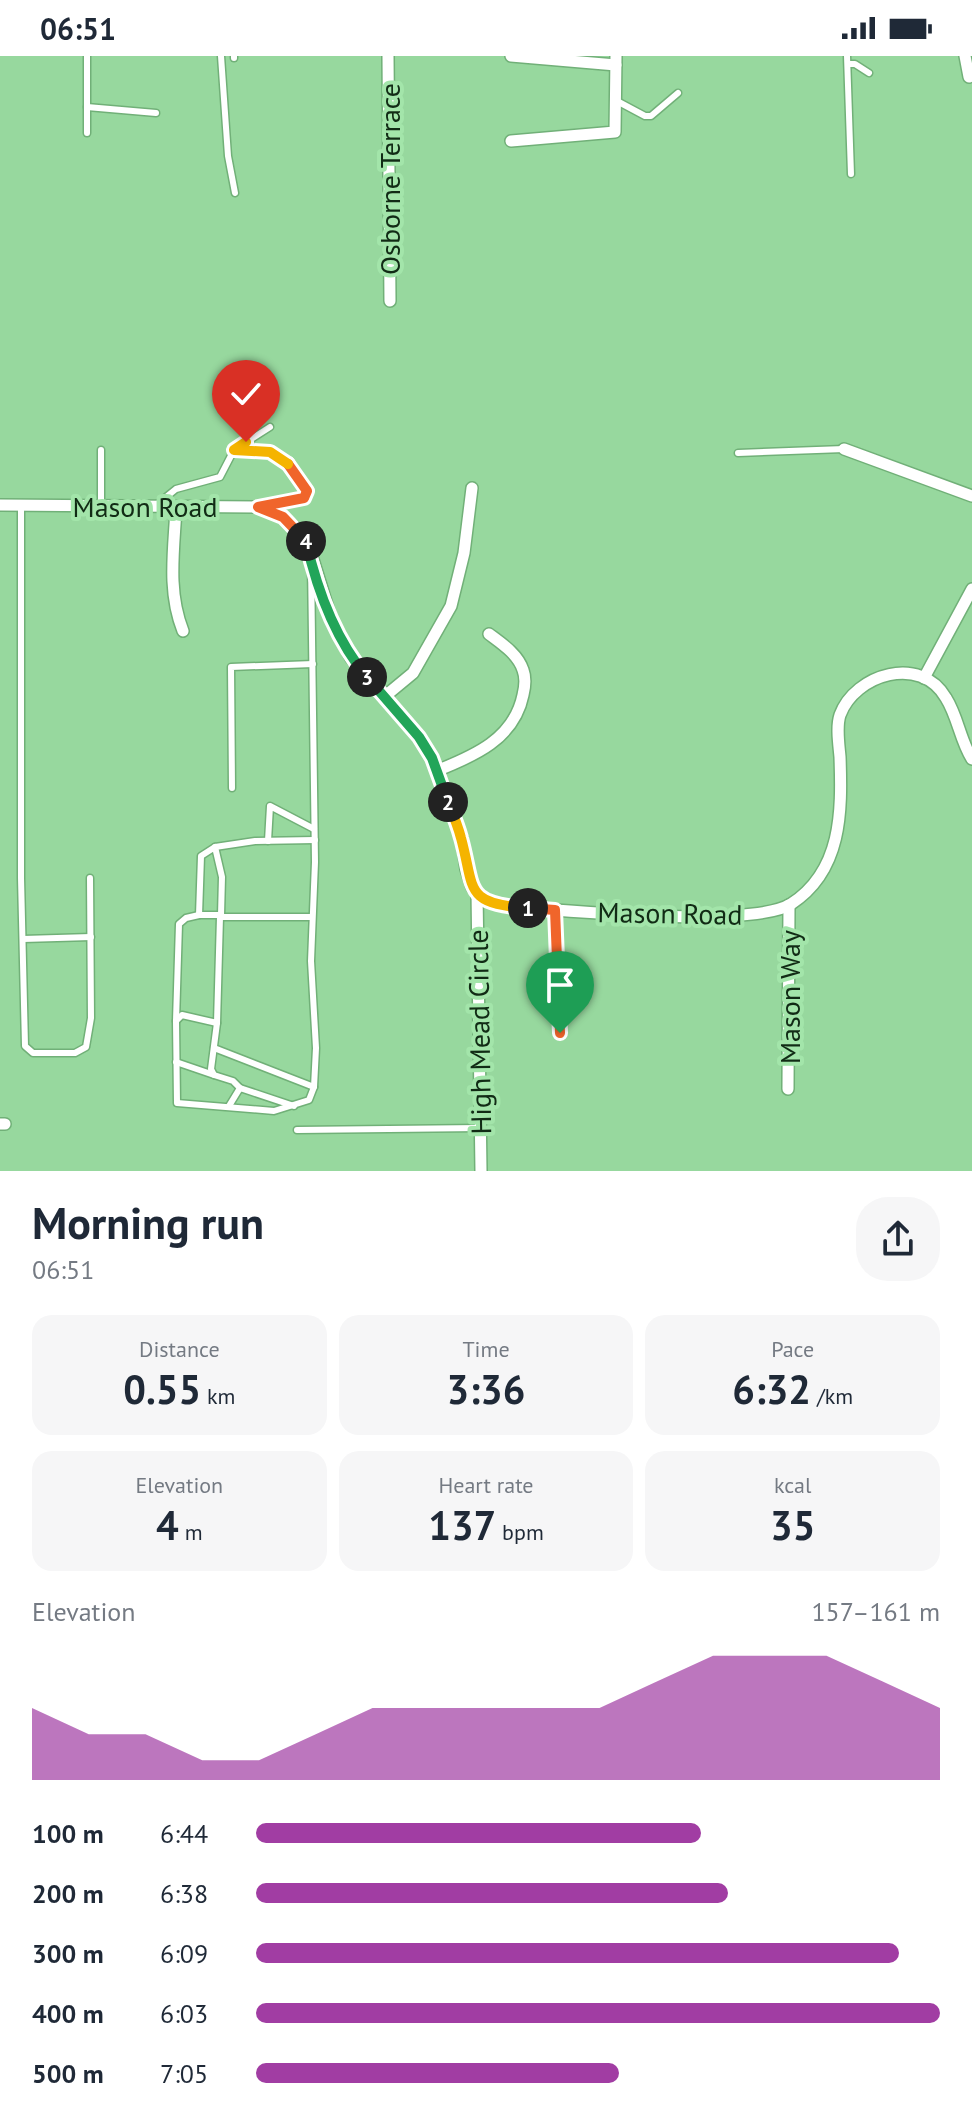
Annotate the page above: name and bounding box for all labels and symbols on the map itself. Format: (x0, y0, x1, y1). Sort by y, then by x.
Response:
street label: Osborne Terrace (371, 83, 408, 275)
pin (212, 360, 280, 442)
street label: Mason Road (73, 488, 217, 525)
pin: 4 (286, 521, 326, 561)
pin: 3 (347, 657, 387, 697)
pin: 2 (428, 782, 468, 822)
pin: 1 (508, 888, 548, 928)
street label: Mason Road (597, 893, 743, 933)
street label: High Mead Circle (459, 929, 499, 1135)
street label: Mason Way (771, 930, 808, 1064)
pin (526, 951, 594, 1033)

